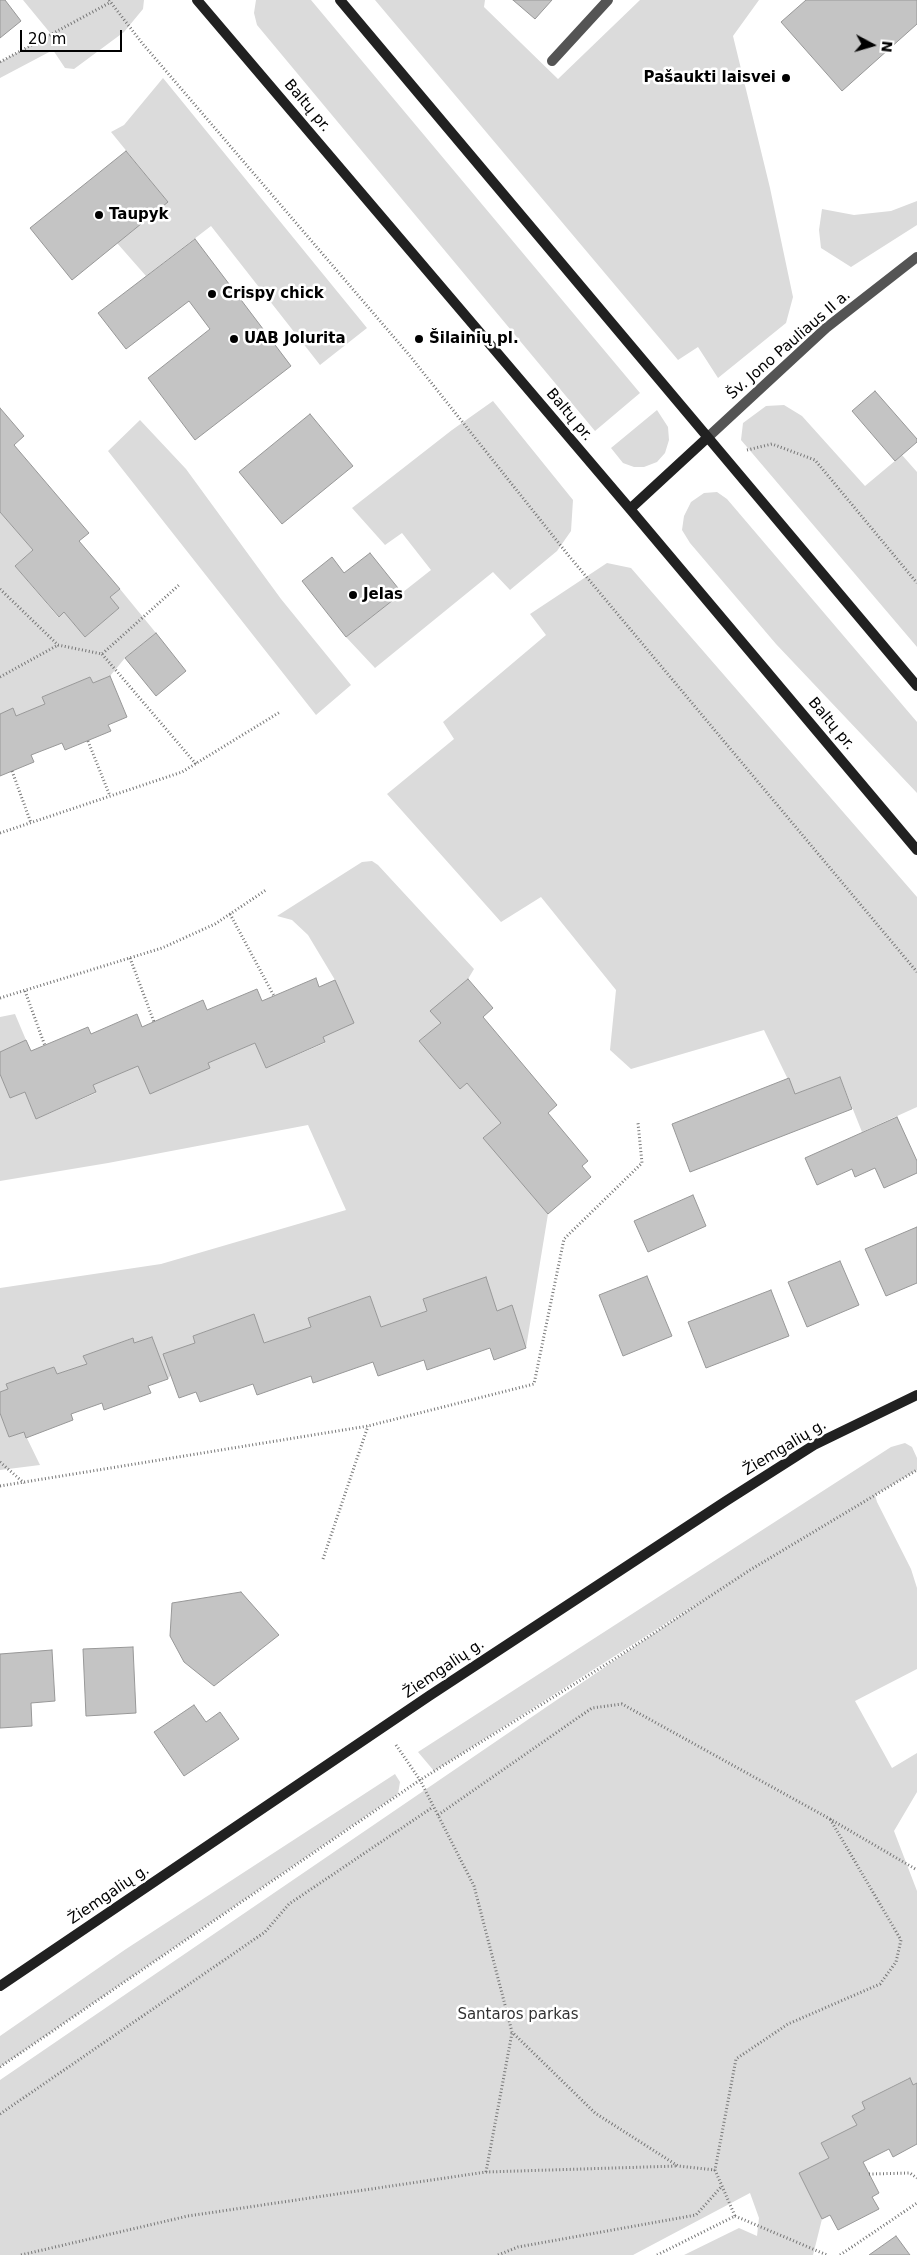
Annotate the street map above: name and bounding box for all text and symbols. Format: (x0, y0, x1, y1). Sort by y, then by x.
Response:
scale bar (22, 20, 125, 52)
north arrow (847, 20, 897, 70)
text: 20 m (28, 30, 66, 48)
text: N (878, 40, 895, 53)
place label: Pašaukti laisvei (644, 69, 776, 87)
marker: Pašaukti laisvei (780, 72, 792, 84)
street label: Baltų pr. (280, 76, 334, 136)
place label: Taupyk (109, 206, 169, 224)
marker: Taupyk (93, 209, 105, 221)
place label: Crispy chick (222, 285, 324, 303)
street label: Šv. Jono Pauliaus II a. (723, 286, 855, 404)
marker: Crispy chick (206, 288, 218, 300)
place label: UAB Jolurita (244, 330, 346, 348)
place label: Šilainių pl. (429, 330, 519, 348)
marker: UAB Jolurita (228, 333, 240, 345)
marker: Šilainių pl. (413, 333, 425, 345)
street label: Baltų pr. (542, 385, 596, 445)
place label: Jelas (363, 586, 403, 604)
marker: Jelas (347, 589, 359, 601)
street label: Baltų pr. (804, 694, 858, 754)
street label: Žiemgalių g. (740, 1416, 830, 1480)
street label: Žiemgalių g. (400, 1635, 488, 1703)
street label: Žiemgalių g. (65, 1861, 153, 1929)
park label: Santaros parkas (457, 2006, 579, 2024)

